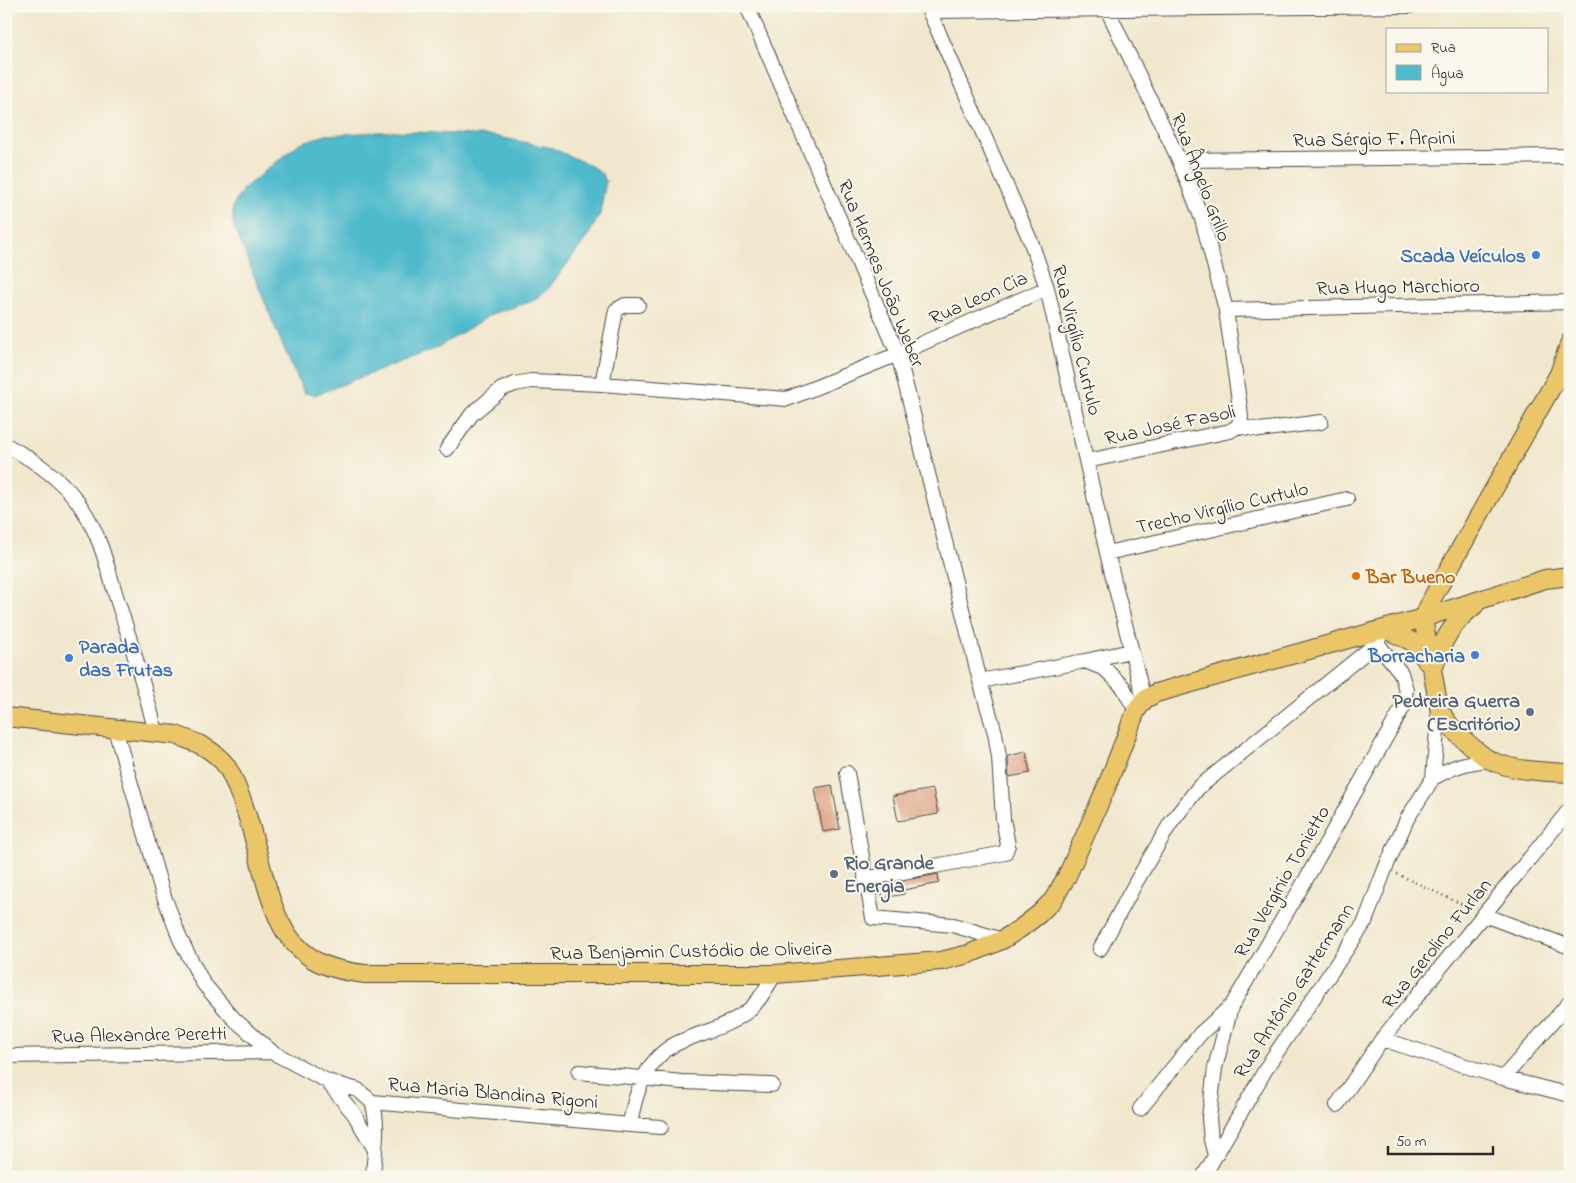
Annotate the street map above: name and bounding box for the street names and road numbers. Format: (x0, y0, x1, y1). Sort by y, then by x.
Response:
street label: Rua Ângelo Grillo (1161, 109, 1237, 247)
street label: Rua Sérgio F. Arpini (1292, 125, 1456, 157)
street label: Rua Hermes João Weber (829, 176, 931, 373)
street label: Rua Virgílio Curtulo (1042, 262, 1108, 419)
street label: Rua Leon Cia (925, 265, 1033, 334)
street label: Rua Hugo Marchioro (1316, 273, 1480, 305)
street label: Rua José Fasoli (1102, 398, 1239, 454)
street label: Trecho Virgílio Curtulo (1134, 476, 1312, 544)
street label: Rua Vergínio Tonietto (1228, 801, 1339, 964)
street label: Rua Gerolino Furlan (1376, 873, 1500, 1016)
street label: Rua Antônio Gattermann (1227, 898, 1363, 1085)
street label: Rua Benjamin Custódio de Oliveira (550, 936, 832, 969)
street label: Rua Alexandre Peretti (51, 1020, 227, 1053)
street label: Rua Maria Blandina Rigoni (386, 1071, 599, 1119)

